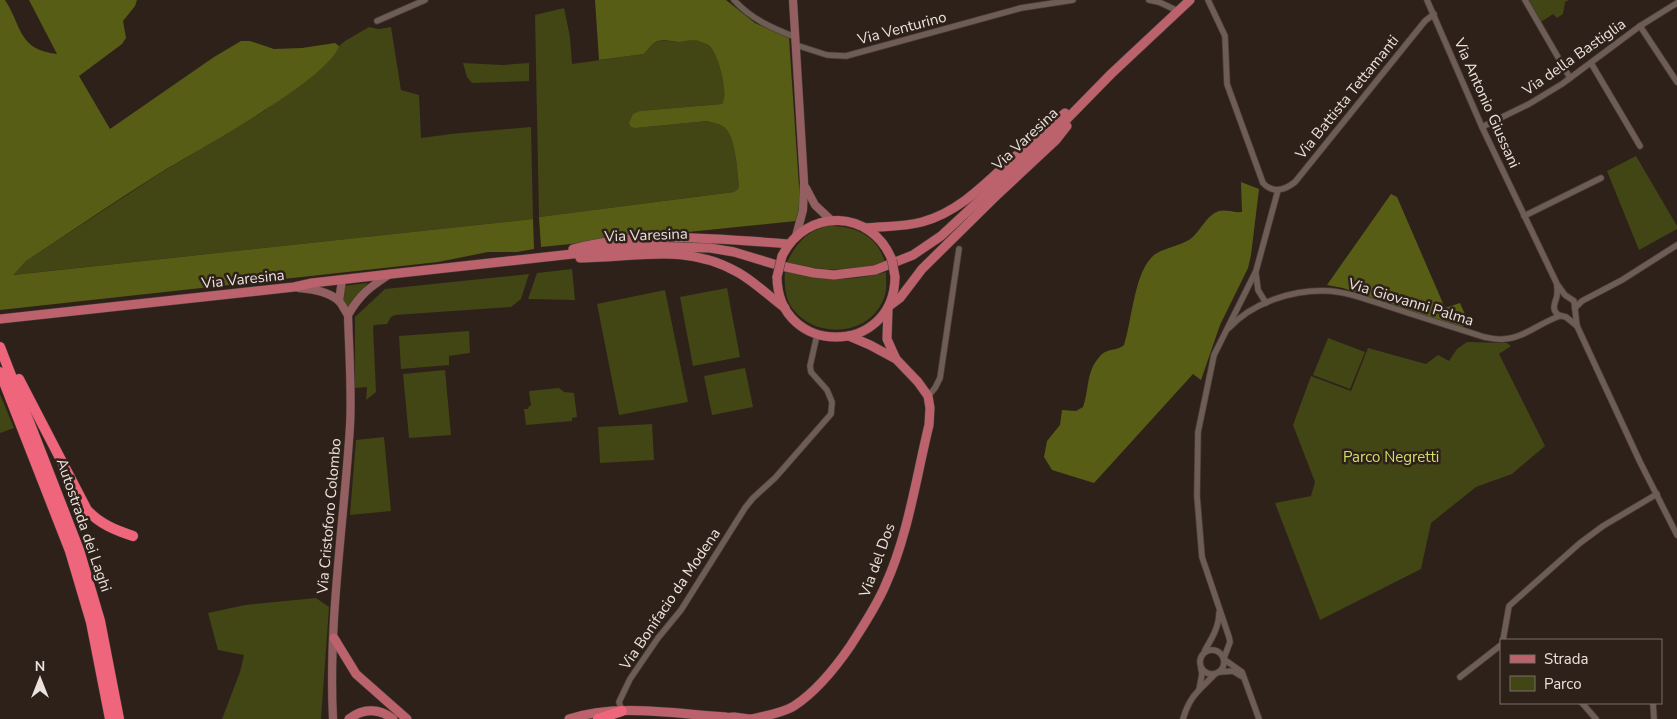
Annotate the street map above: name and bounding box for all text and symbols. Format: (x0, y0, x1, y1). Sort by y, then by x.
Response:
street label: Via Venturino (855, 7, 949, 50)
street label: Via della Bastiglia (1518, 14, 1630, 101)
street label: Via Battista Tettamanti (1290, 31, 1403, 164)
street label: Via Antonio Giussani (1449, 34, 1525, 171)
street label: Via Varesina (987, 103, 1062, 175)
street label: Via Varesina (603, 224, 688, 246)
street label: Via Varesina (199, 265, 286, 293)
street label: Via Giovanni Palma (1345, 273, 1476, 331)
street label: Via Cristoforo Colombo (312, 437, 346, 596)
park label: Parco Negretti (1343, 447, 1439, 467)
street label: Autostrada dei Laghi (52, 456, 116, 594)
street label: Via del Dos (854, 520, 900, 601)
street label: Via Bonifacio da Modena (615, 524, 725, 674)
legend (1500, 639, 1662, 704)
text: Strada (1544, 649, 1588, 669)
north arrow (15, 654, 65, 704)
text: N (35, 657, 45, 676)
text: Parco (1544, 674, 1582, 694)

